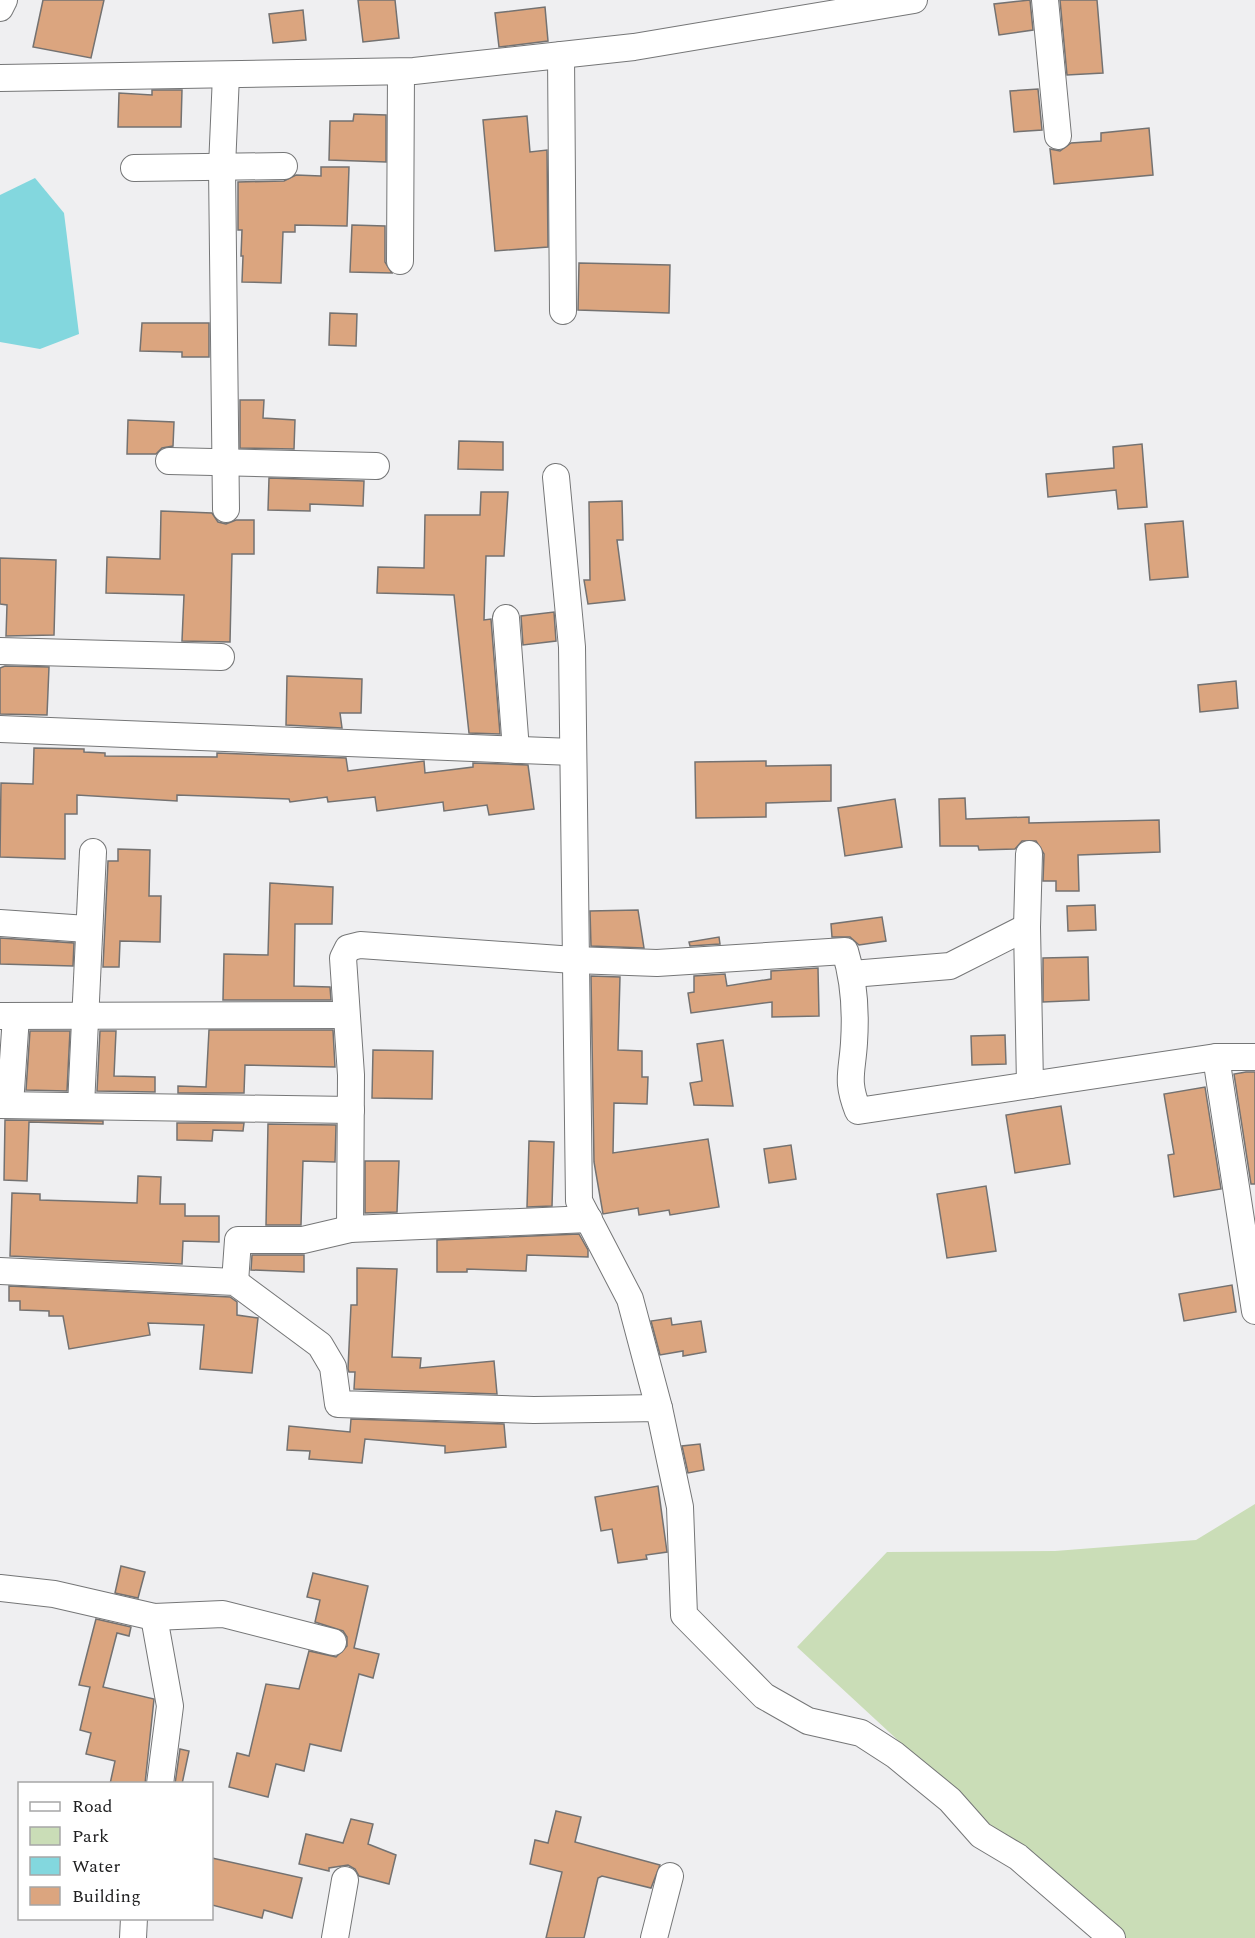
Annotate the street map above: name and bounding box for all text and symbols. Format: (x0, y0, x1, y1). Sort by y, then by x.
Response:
legend (18, 1782, 213, 1920)
text: Road (72, 1793, 113, 1820)
text: Park (72, 1823, 109, 1850)
text: Water (72, 1853, 120, 1880)
text: Building (72, 1883, 141, 1910)

